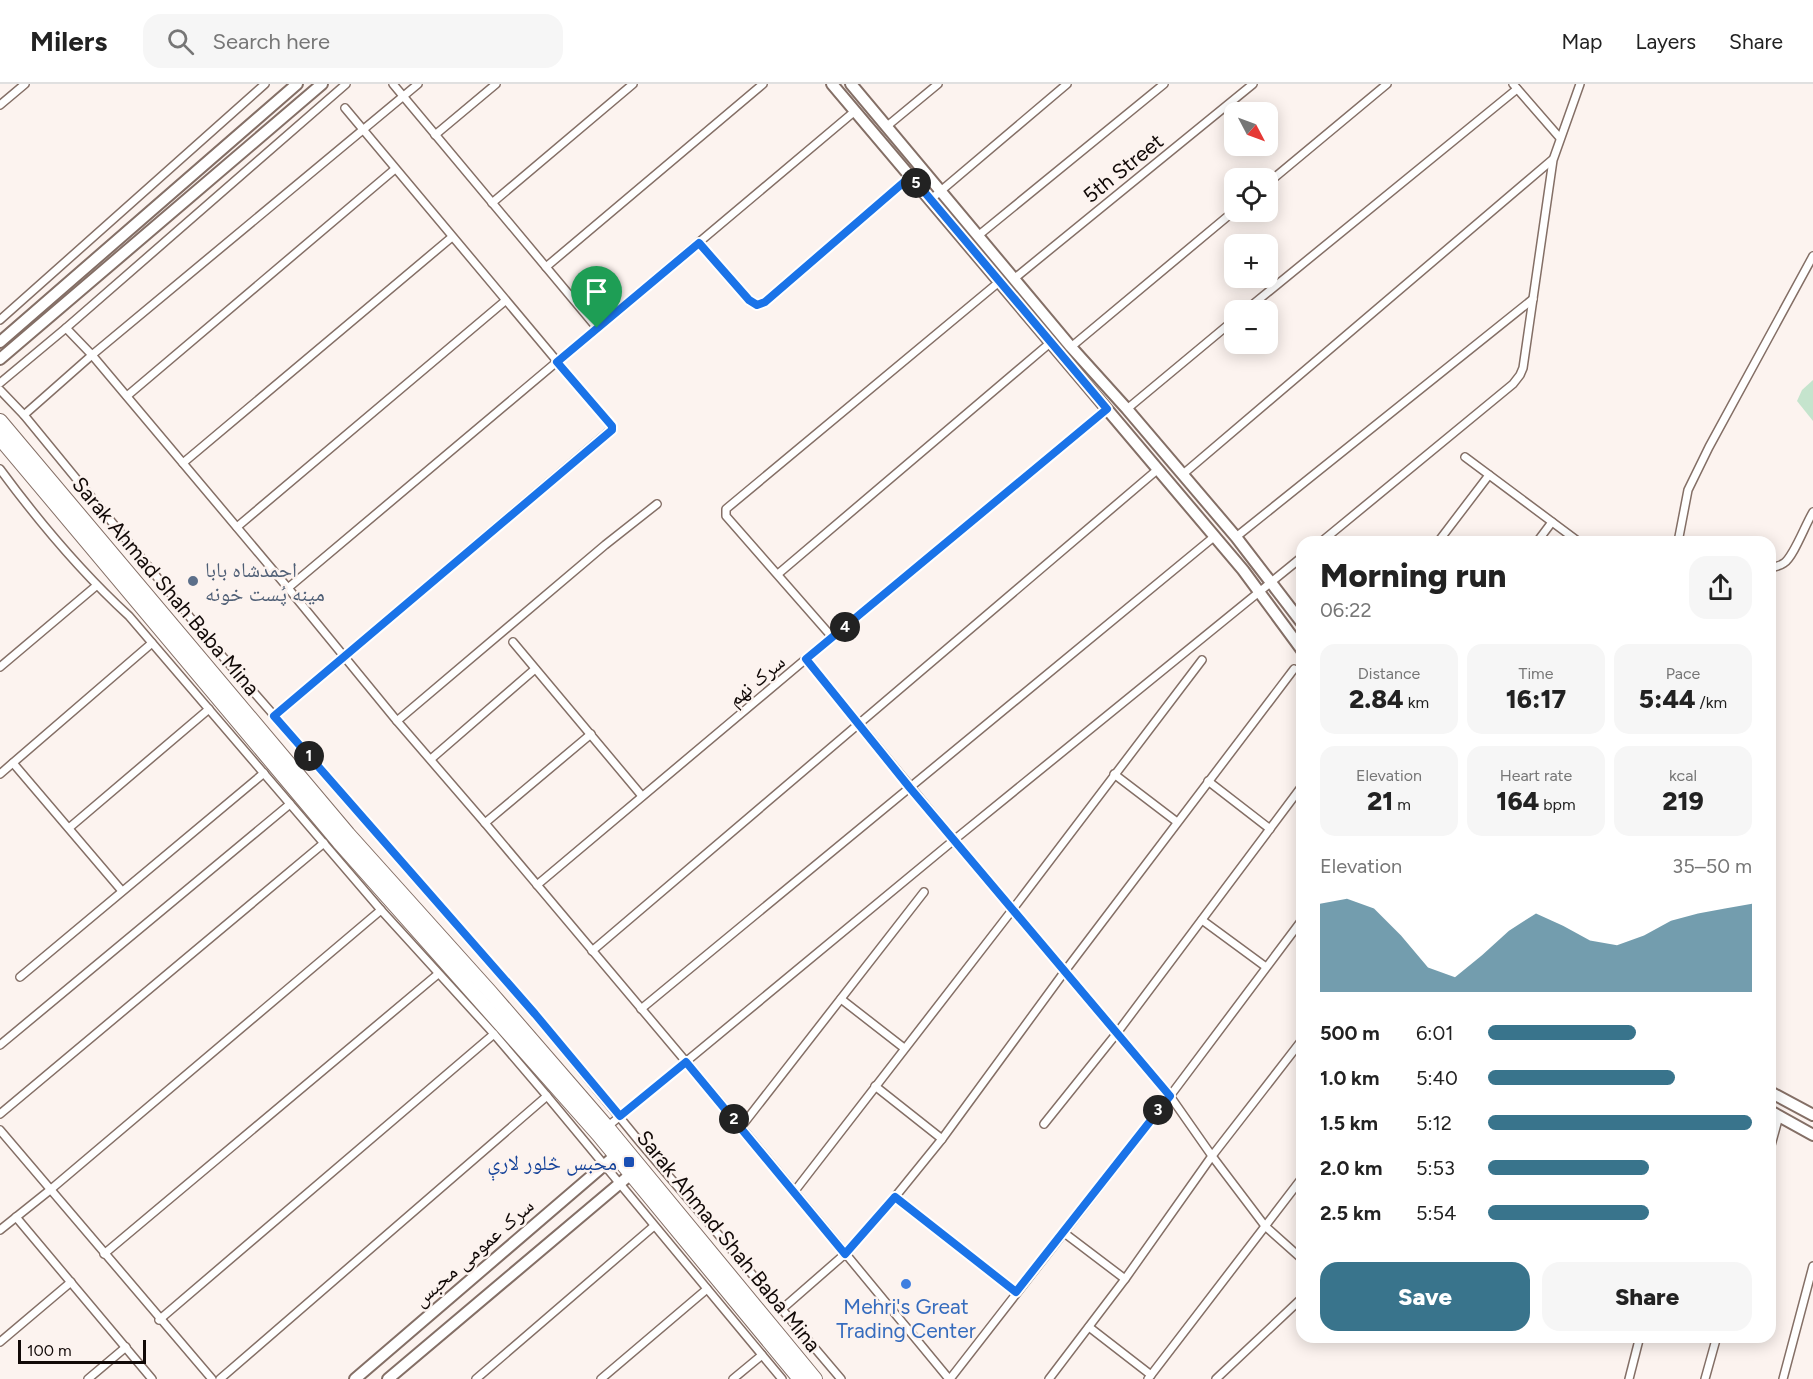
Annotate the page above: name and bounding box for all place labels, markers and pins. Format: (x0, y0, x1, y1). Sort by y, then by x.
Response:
pin: 5 (901, 168, 931, 198)
pin (571, 266, 622, 328)
place label: احمدشاه بابا مینه پُست خونه (205, 557, 325, 606)
marker: احمدشاه بابا مینه پُست خونه (186, 574, 200, 588)
pin: 4 (830, 612, 860, 642)
pin: 1 (294, 741, 324, 771)
pin: 3 (1143, 1095, 1173, 1125)
pin: 2 (719, 1104, 749, 1134)
place label: محبس څلور لارې (487, 1150, 617, 1181)
marker: محبس څلور لارې (622, 1155, 636, 1169)
marker: Mehri's Great Trading Center (899, 1277, 913, 1291)
place label: Mehri's Great Trading Center (836, 1294, 976, 1343)

